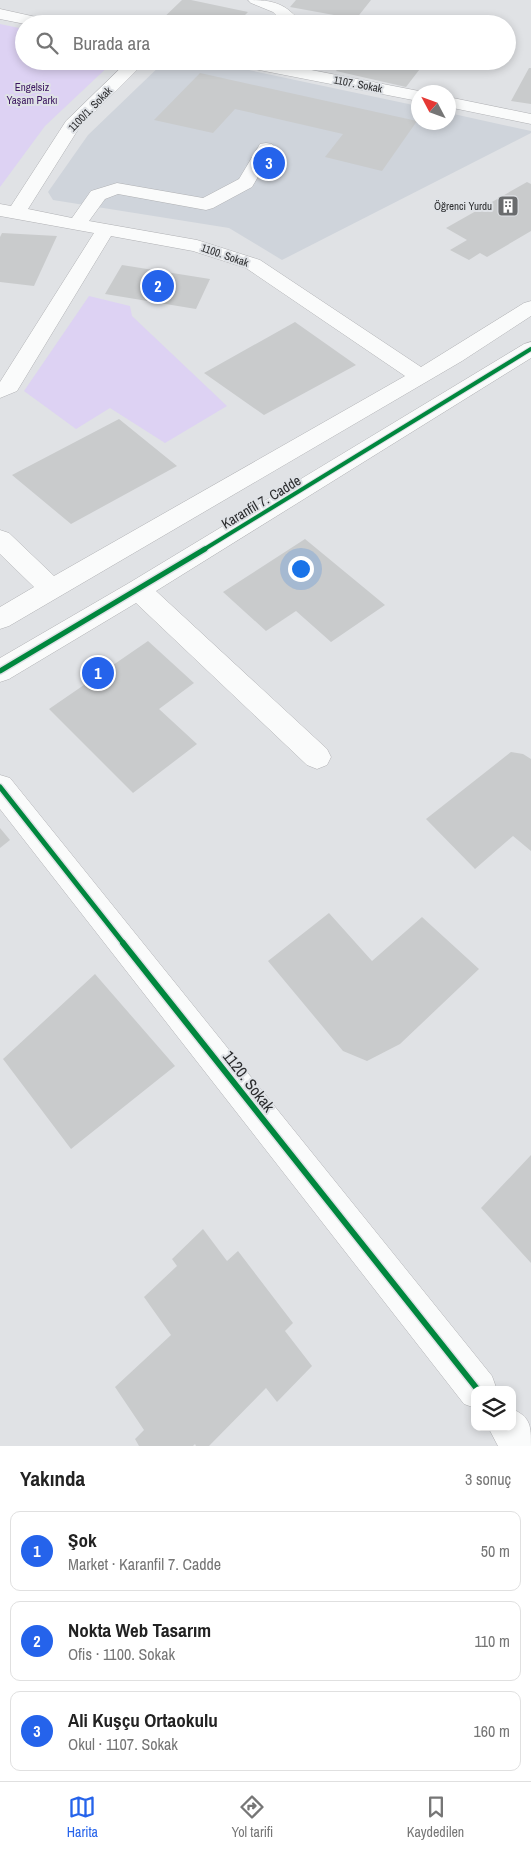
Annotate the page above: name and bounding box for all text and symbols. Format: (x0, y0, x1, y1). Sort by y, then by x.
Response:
search box (15, 15, 516, 70)
icon: search (33, 29, 61, 57)
text: Burada ara (73, 30, 150, 56)
street label: 1107. Sokak (332, 72, 384, 96)
park label: Engelsiz Yaşam Parkı (7, 80, 57, 107)
street label: 1100/1. Sokak (65, 83, 115, 134)
north arrow (411, 85, 456, 130)
pin: 3 (253, 144, 285, 182)
building icon: Öğrenci Yurdu (496, 194, 520, 218)
place label: Öğrenci Yurdu (434, 199, 492, 213)
street label: 1100. Sokak (199, 240, 251, 270)
pin: 2 (142, 267, 174, 305)
street label: Karanfil 7. Cadde (218, 471, 304, 533)
your location (288, 556, 314, 582)
pin: 1 (82, 654, 114, 692)
street label: 1120. Sokak (218, 1046, 280, 1116)
map controls (471, 1386, 516, 1431)
button: layers (471, 1386, 516, 1431)
text: Yakında (20, 1464, 85, 1493)
text: 3 sonuç (465, 1468, 511, 1490)
text: Şok (68, 1527, 97, 1553)
text: 1 (33, 1540, 41, 1562)
text: 50 m (481, 1540, 510, 1562)
text: Market · Karanfil 7. Cadde (68, 1553, 221, 1575)
text: Nokta Web Tasarım (68, 1617, 211, 1643)
text: 2 (33, 1630, 41, 1652)
text: 110 m (474, 1630, 510, 1652)
text: Ofis · 1100. Sokak (68, 1643, 175, 1665)
text: Ali Kuşçu Ortaokulu (68, 1707, 218, 1733)
text: 3 (33, 1720, 41, 1742)
text: 160 m (474, 1720, 510, 1742)
text: Okul · 1107. Sokak (68, 1733, 178, 1755)
tab: Harita (67, 1793, 98, 1841)
tab: Yol tarifi (231, 1793, 273, 1841)
tab: Kaydedilen (407, 1793, 464, 1841)

